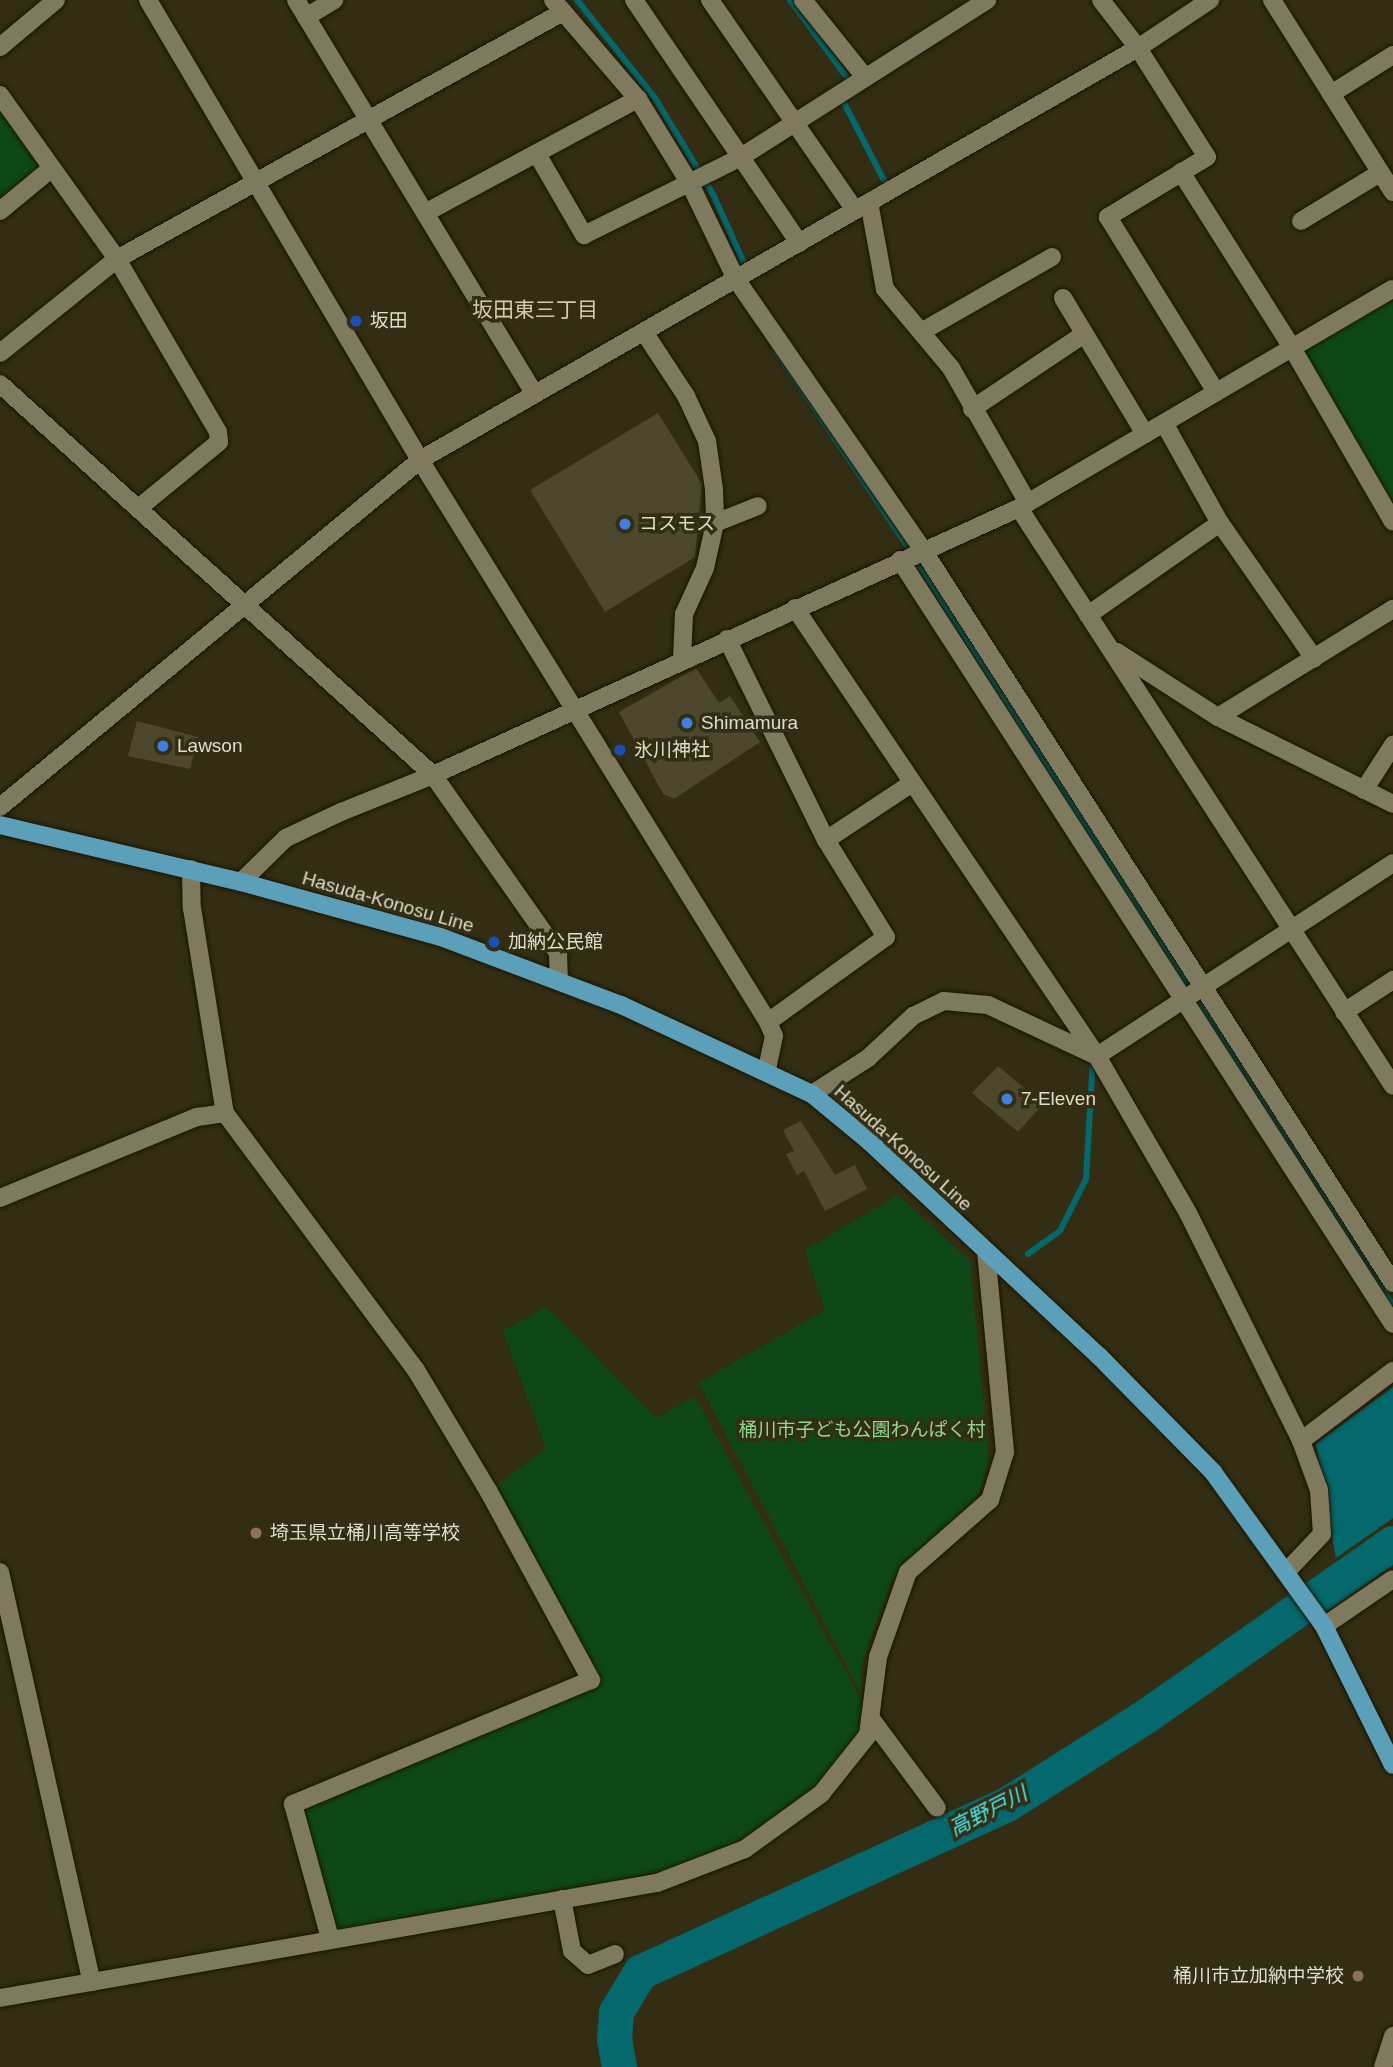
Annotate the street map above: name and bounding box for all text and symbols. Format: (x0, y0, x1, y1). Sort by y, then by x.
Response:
district label: 坂田東三丁目 (472, 297, 598, 323)
place label: 坂田 (370, 310, 408, 332)
marker: 坂田 (348, 313, 364, 329)
place label: コスモス (639, 513, 715, 535)
marker: コスモス (617, 516, 633, 532)
place label: Shimamura (701, 712, 798, 734)
marker: Shimamura (679, 715, 695, 731)
place label: Lawson (177, 735, 242, 757)
marker: Lawson (155, 738, 171, 754)
place label: 氷川神社 (634, 739, 710, 761)
marker: 氷川神社 (612, 742, 628, 758)
street label: Hasuda-Konosu Line (300, 867, 476, 937)
place label: 加納公民館 (508, 931, 603, 953)
marker: 加納公民館 (486, 934, 502, 950)
street label: Hasuda-Konosu Line (829, 1080, 977, 1216)
place label: 7-Eleven (1021, 1088, 1096, 1110)
marker: 7-Eleven (999, 1091, 1015, 1107)
park label: 桶川市子ども公園わんぱく村 (739, 1419, 985, 1441)
place label: 埼玉県立桶川高等学校 (270, 1522, 460, 1544)
marker: 埼玉県立桶川高等学校 (248, 1525, 264, 1541)
water label: 高野戸川 (945, 1781, 1031, 1841)
place label: 桶川市立加納中学校 (1173, 1965, 1344, 1987)
marker: 桶川市立加納中学校 (1350, 1968, 1366, 1984)

